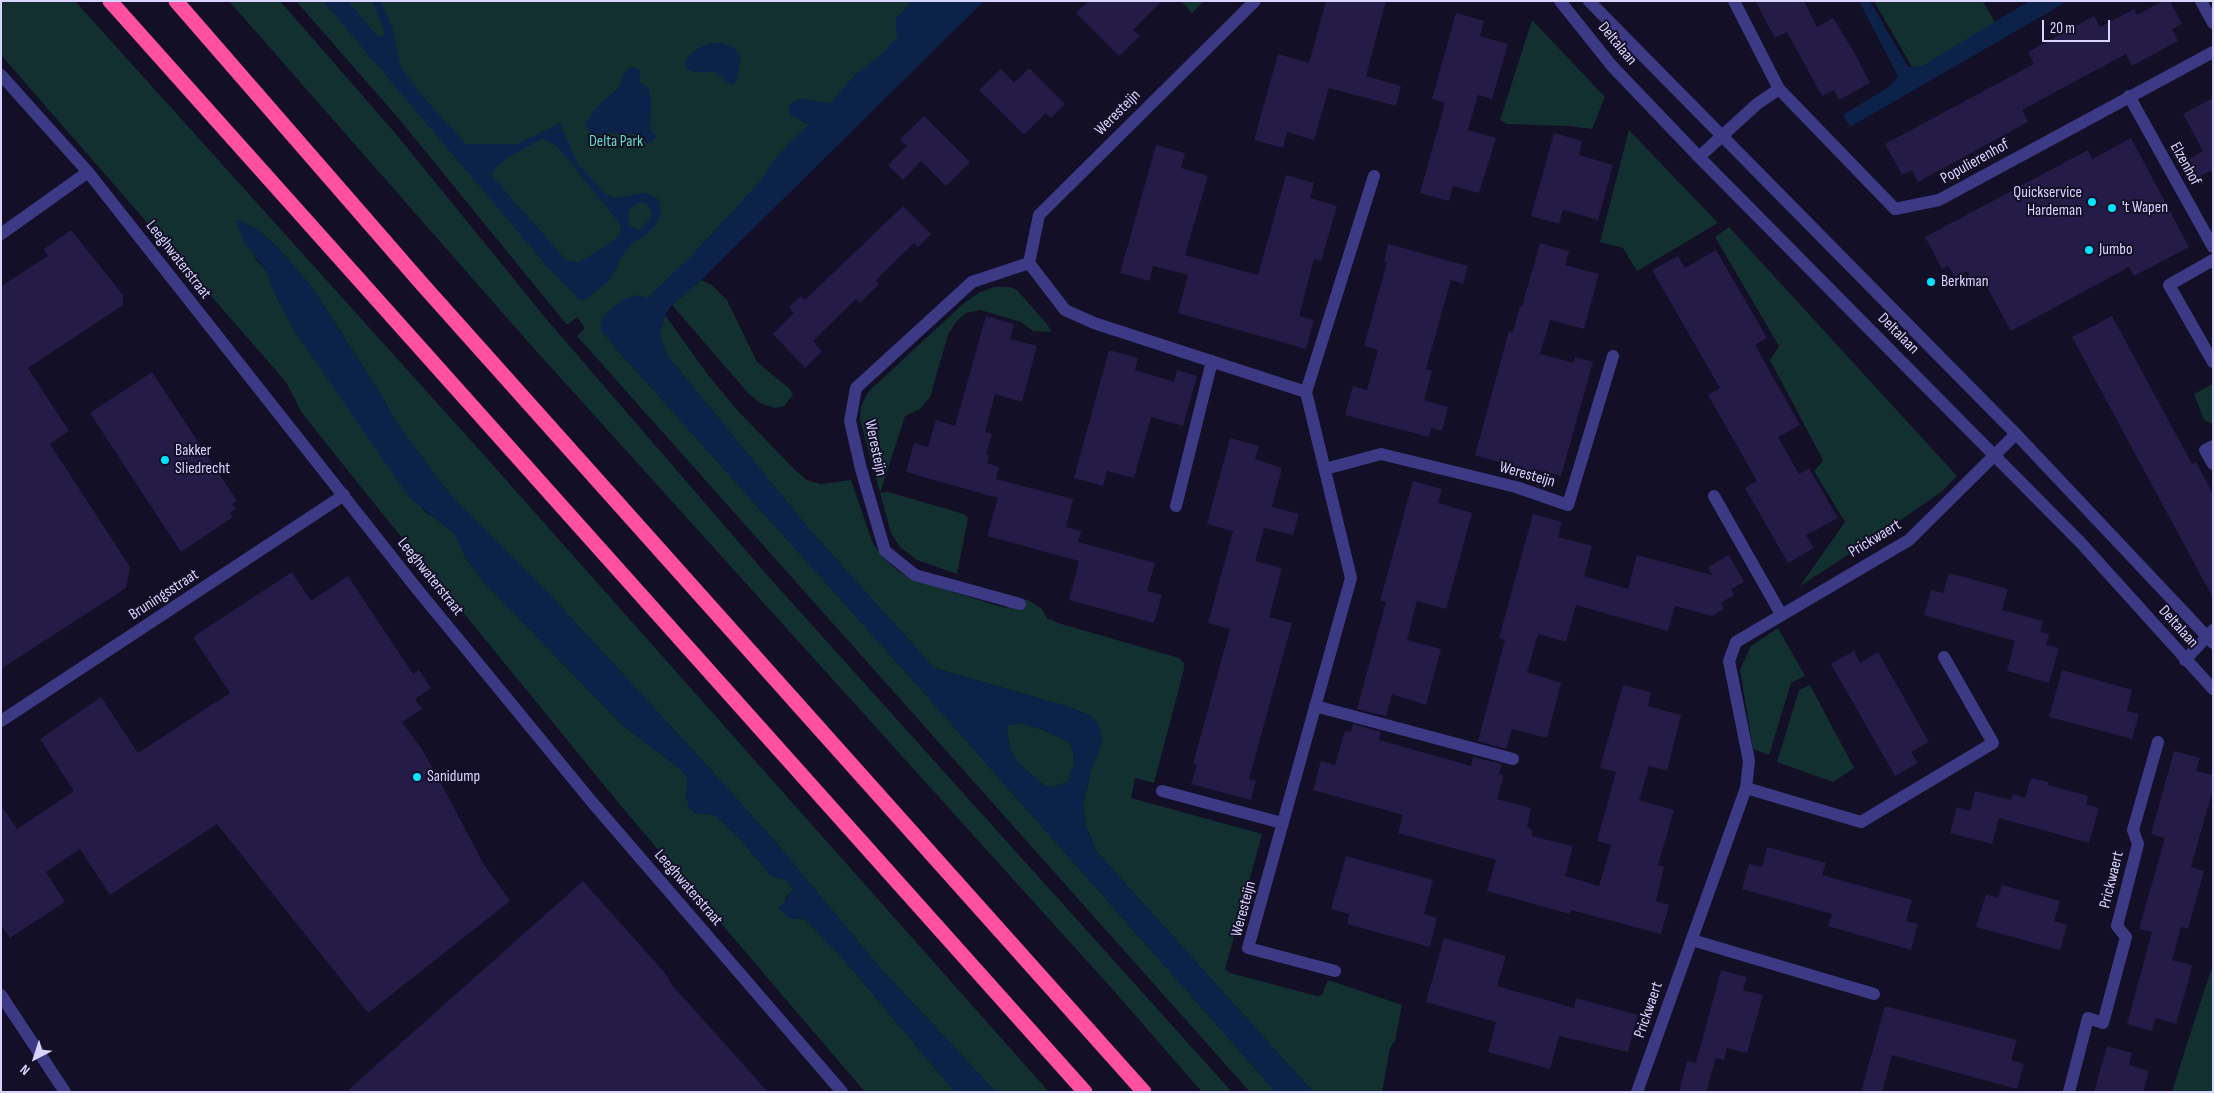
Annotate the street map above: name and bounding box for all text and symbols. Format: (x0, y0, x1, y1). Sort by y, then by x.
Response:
scale bar (2044, 10, 2112, 42)
street label: Deltalaan (1593, 19, 1641, 69)
text: 20 m (2050, 19, 2075, 38)
street label: Weresteijn (1091, 86, 1145, 140)
park label: Delta Park (589, 132, 643, 152)
street label: Populierenhof (1938, 135, 2012, 189)
street label: Elzenhof (2165, 139, 2205, 189)
place label: Quickservice Hardeman (2013, 183, 2082, 221)
marker: Quickservice Hardeman (2086, 196, 2098, 208)
place label: 't Wapen (2122, 198, 2168, 218)
marker: 't Wapen (2106, 202, 2118, 214)
street label: Leeghwaterstraat (141, 217, 215, 303)
place label: Jumbo (2099, 240, 2133, 260)
marker: Jumbo (2083, 244, 2095, 256)
place label: Berkman (1941, 272, 1989, 292)
marker: Berkman (1925, 276, 1937, 288)
street label: Deltalaan (1873, 309, 1923, 359)
street label: Weresteijn (860, 418, 890, 478)
place label: Bakker Sliedrecht (175, 441, 230, 479)
marker: Bakker Sliedrecht (159, 454, 171, 466)
street label: Weresteijn (1497, 458, 1557, 492)
street label: Prickwaert (1845, 516, 1905, 562)
street label: Leeghwaterstraat (393, 534, 467, 620)
street label: Bruningsstraat (126, 565, 202, 625)
street label: Deltalaan (2154, 602, 2202, 652)
place label: Sanidump (427, 767, 480, 787)
marker: Sanidump (411, 771, 423, 783)
street label: Leeghwaterstraat (650, 846, 726, 930)
street label: Prickwaert (2096, 850, 2128, 910)
street label: Weresteijn (1227, 879, 1261, 939)
street label: Prickwaert (1630, 980, 1668, 1040)
north arrow (10, 1033, 60, 1083)
text: N (17, 1061, 33, 1079)

